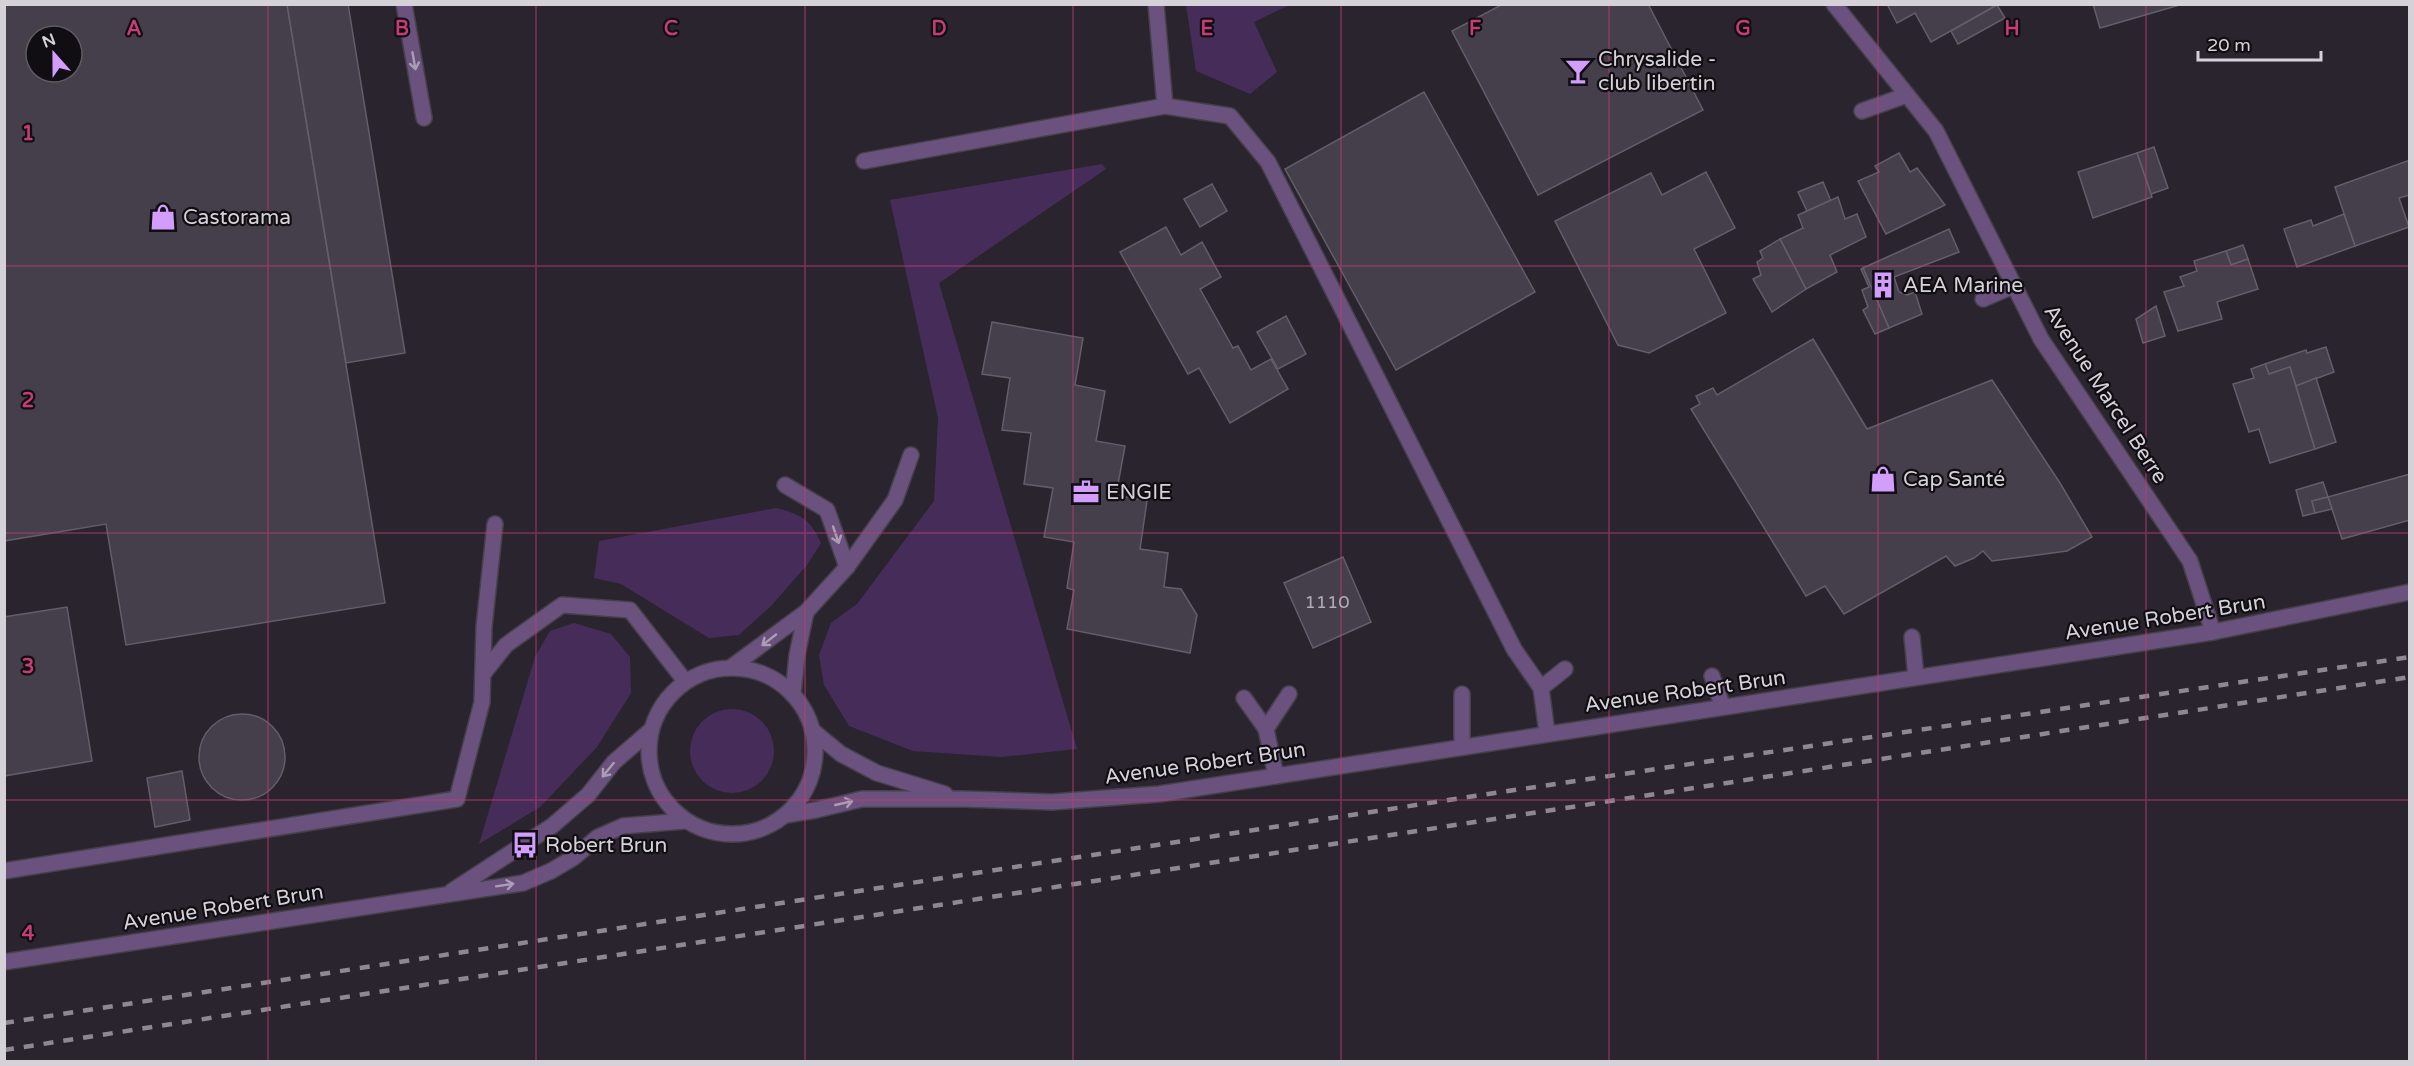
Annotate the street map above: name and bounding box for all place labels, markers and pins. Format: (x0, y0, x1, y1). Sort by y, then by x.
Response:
place label: Chrysalide - club libertin (1598, 47, 1716, 96)
bar icon: Chrysalide - club libertin (1563, 56, 1593, 86)
shop icon: Castorama (148, 202, 178, 232)
place label: Castorama (183, 205, 291, 230)
building icon: AEA Marine (1868, 270, 1898, 300)
place label: AEA Marine (1903, 273, 2023, 298)
shop icon: Cap Santé (1868, 464, 1898, 494)
place label: Cap Santé (1903, 467, 2005, 492)
office icon: ENGIE (1071, 477, 1101, 507)
place label: ENGIE (1106, 480, 1172, 505)
bus stop icon: Robert Brun (510, 830, 540, 860)
place label: Robert Brun (545, 833, 667, 858)

